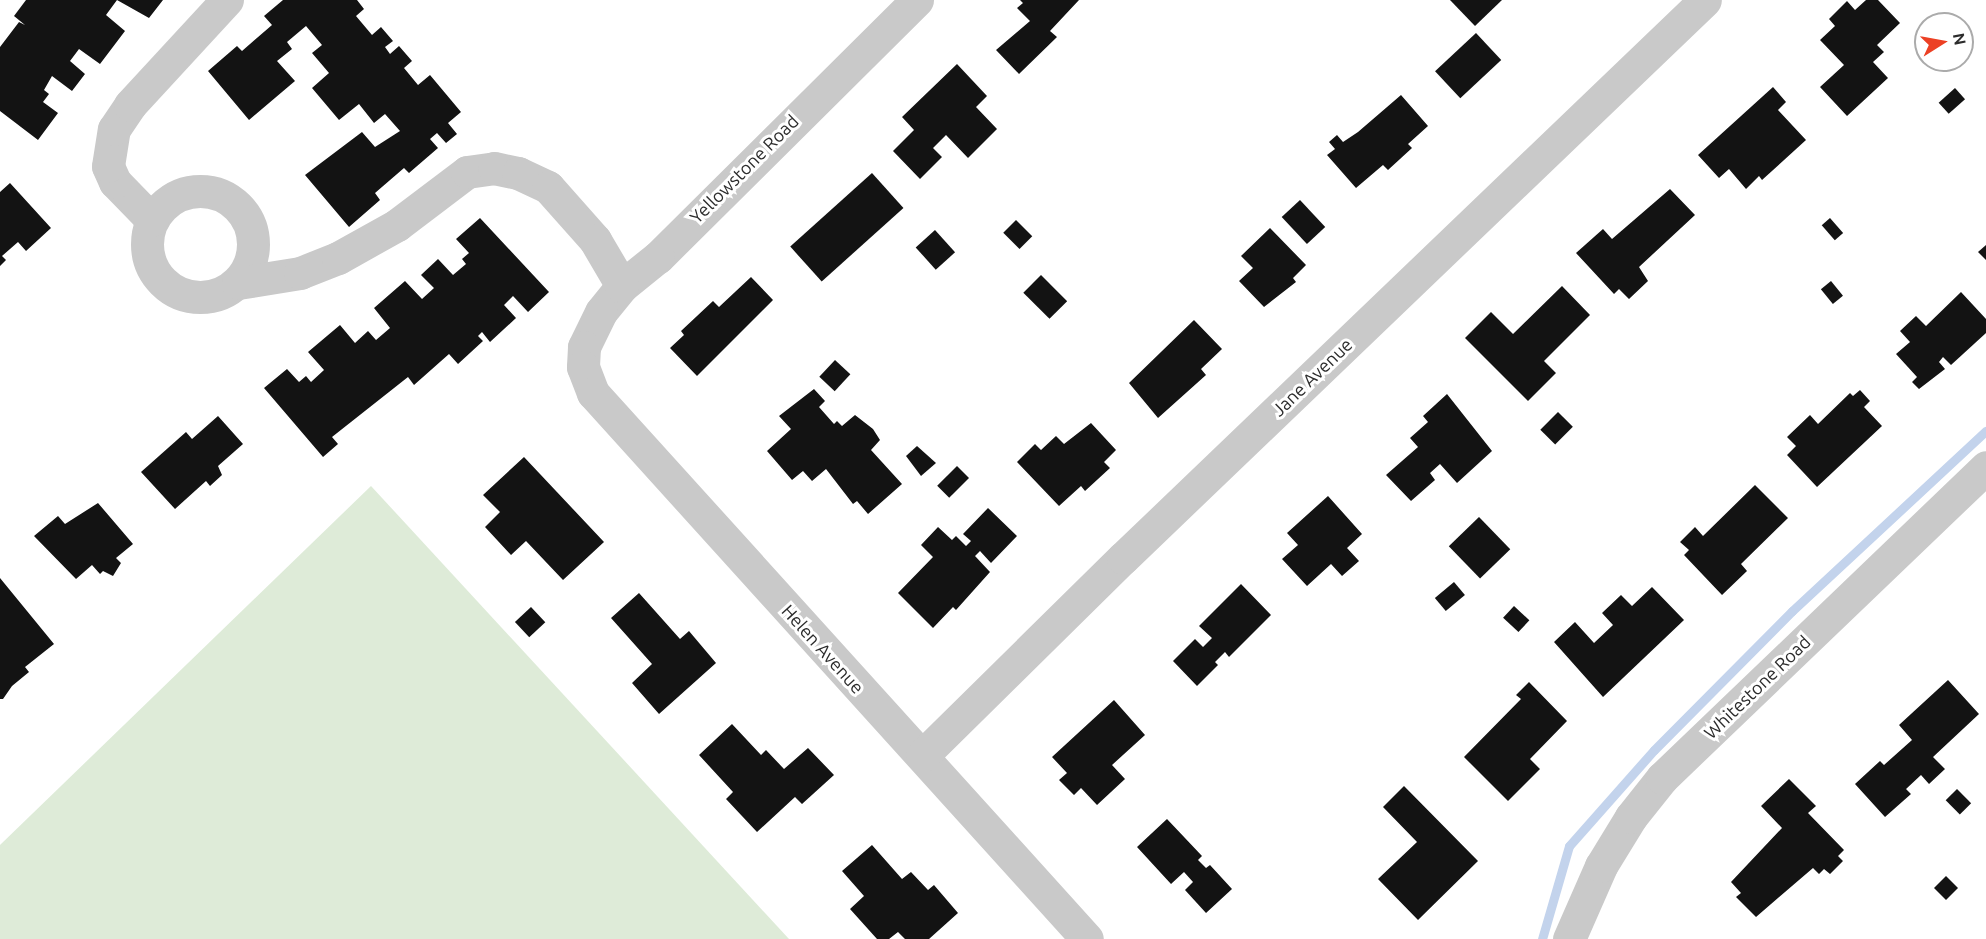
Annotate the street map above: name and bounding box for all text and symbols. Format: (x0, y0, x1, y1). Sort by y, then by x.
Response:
north arrow (1914, 12, 1974, 72)
text: N (1950, 31, 1970, 47)
street label: Yellowstone Road (685, 110, 803, 228)
street label: Jane Avenue (1267, 333, 1357, 421)
street label: Helen Avenue (777, 600, 869, 698)
street label: Whitestone Road (1699, 631, 1815, 743)

